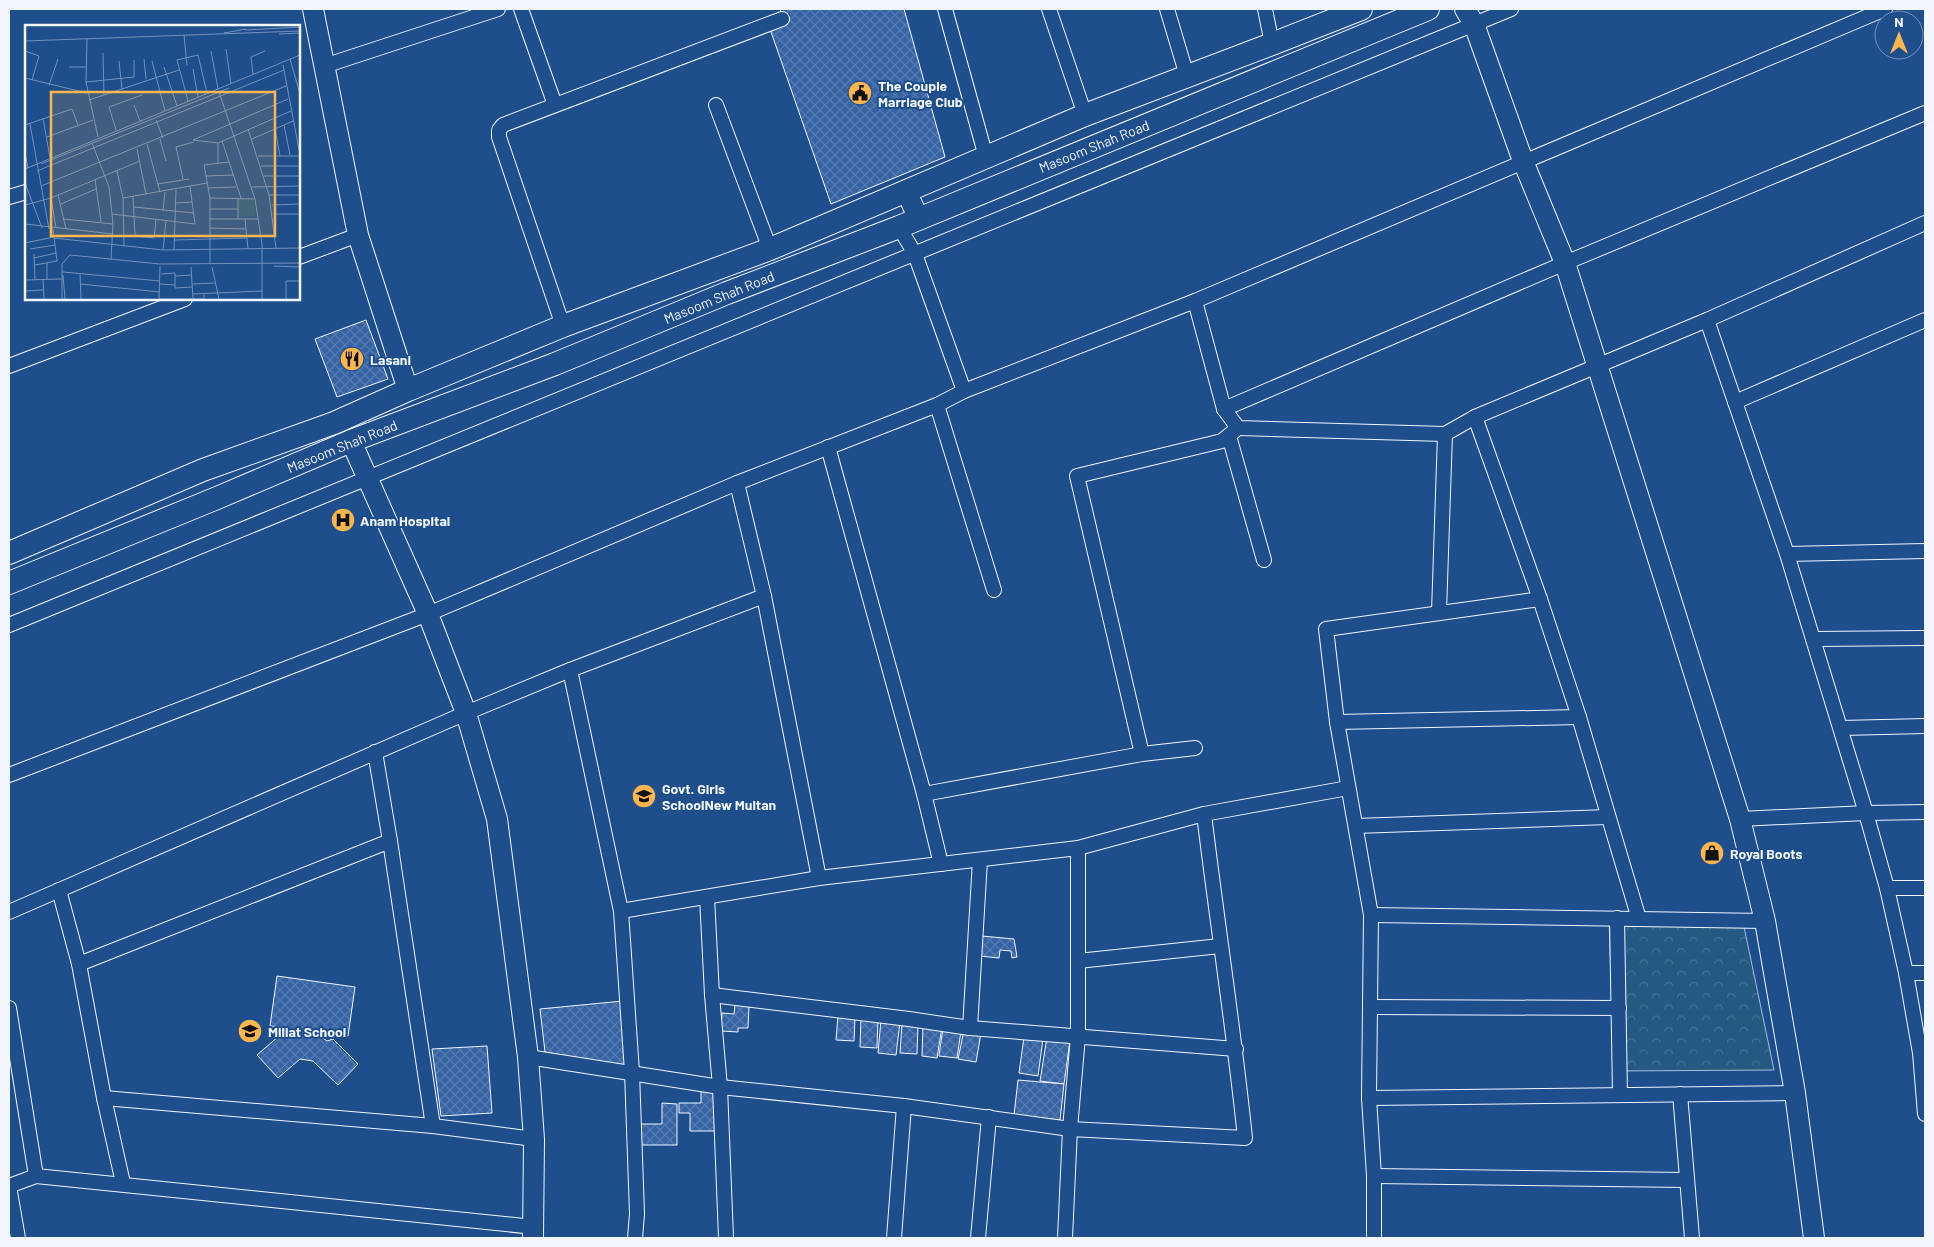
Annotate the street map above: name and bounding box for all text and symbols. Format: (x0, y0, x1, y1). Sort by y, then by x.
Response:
north arrow (1874, 10, 1924, 60)
text: N (1894, 13, 1904, 30)
inset map (25, 25, 300, 300)
place label: The Couple Marriage Club (878, 77, 963, 110)
public building icon: The Couple Marriage Club (847, 80, 873, 106)
street label: Masoom Shah Road (1036, 116, 1152, 176)
street label: Masoom Shah Road (661, 267, 777, 327)
restaurant icon: Lasani (339, 346, 365, 372)
place label: Lasani (370, 351, 411, 368)
street label: Masoom Shah Road (284, 416, 400, 476)
hospital icon: Anam Hospital (330, 507, 356, 533)
place label: Anam Hospital (360, 512, 450, 529)
place label: Govt. Girls SchoolNew Multan (662, 780, 776, 813)
school or university icon: Govt. Girls SchoolNew Multan (631, 783, 657, 809)
shop icon: Royal Boots (1699, 840, 1725, 866)
place label: Royal Boots (1730, 845, 1803, 862)
school or university icon: Millat School (237, 1018, 263, 1044)
place label: Millat School (268, 1023, 346, 1040)

